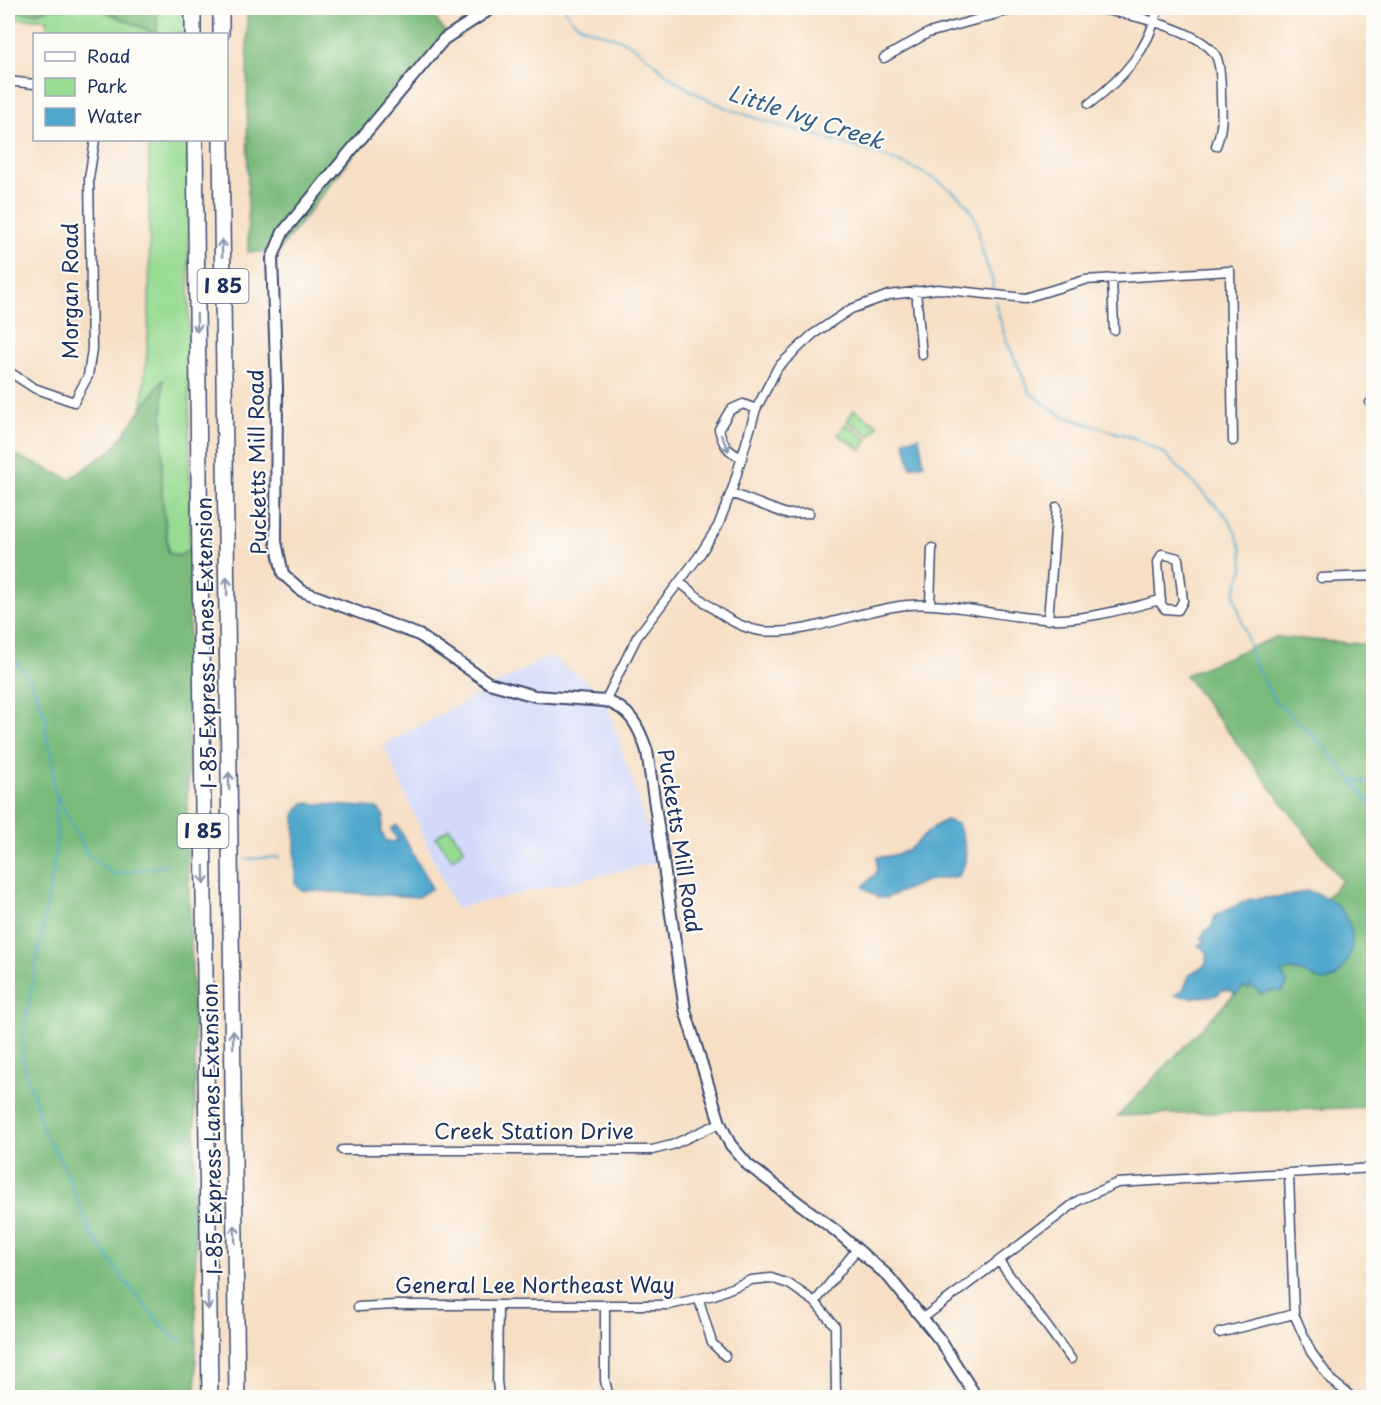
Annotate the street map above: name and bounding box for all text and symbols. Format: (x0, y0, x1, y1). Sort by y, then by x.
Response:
legend (33, 33, 228, 141)
text: Road (87, 42, 131, 69)
text: Park (87, 72, 127, 99)
water label: Little Ivy Creek (725, 75, 890, 157)
text: Water (87, 102, 142, 129)
street label: Morgan Road (53, 223, 85, 359)
one-way arrow (216, 239, 228, 259)
road number: I 85 (198, 269, 248, 303)
one-way arrow (191, 313, 203, 333)
street label: Pucketts Mill Road (238, 369, 274, 555)
one-way arrow (719, 434, 731, 452)
street label: I-85 Express Lanes Extension (186, 497, 224, 789)
one-way arrow (221, 577, 233, 597)
street label: Pucketts Mill Road (651, 746, 711, 935)
one-way arrow (223, 772, 235, 792)
road number: I 85 (178, 814, 228, 848)
one-way arrow (198, 865, 210, 885)
street label: I-85 Express Lanes Extension (192, 983, 230, 1275)
one-way arrow (227, 1030, 239, 1050)
street label: Creek Station Drive (434, 1114, 634, 1146)
one-way arrow (229, 1225, 241, 1245)
street label: General Lee Northeast Way (395, 1268, 675, 1300)
one-way arrow (203, 1291, 214, 1311)

